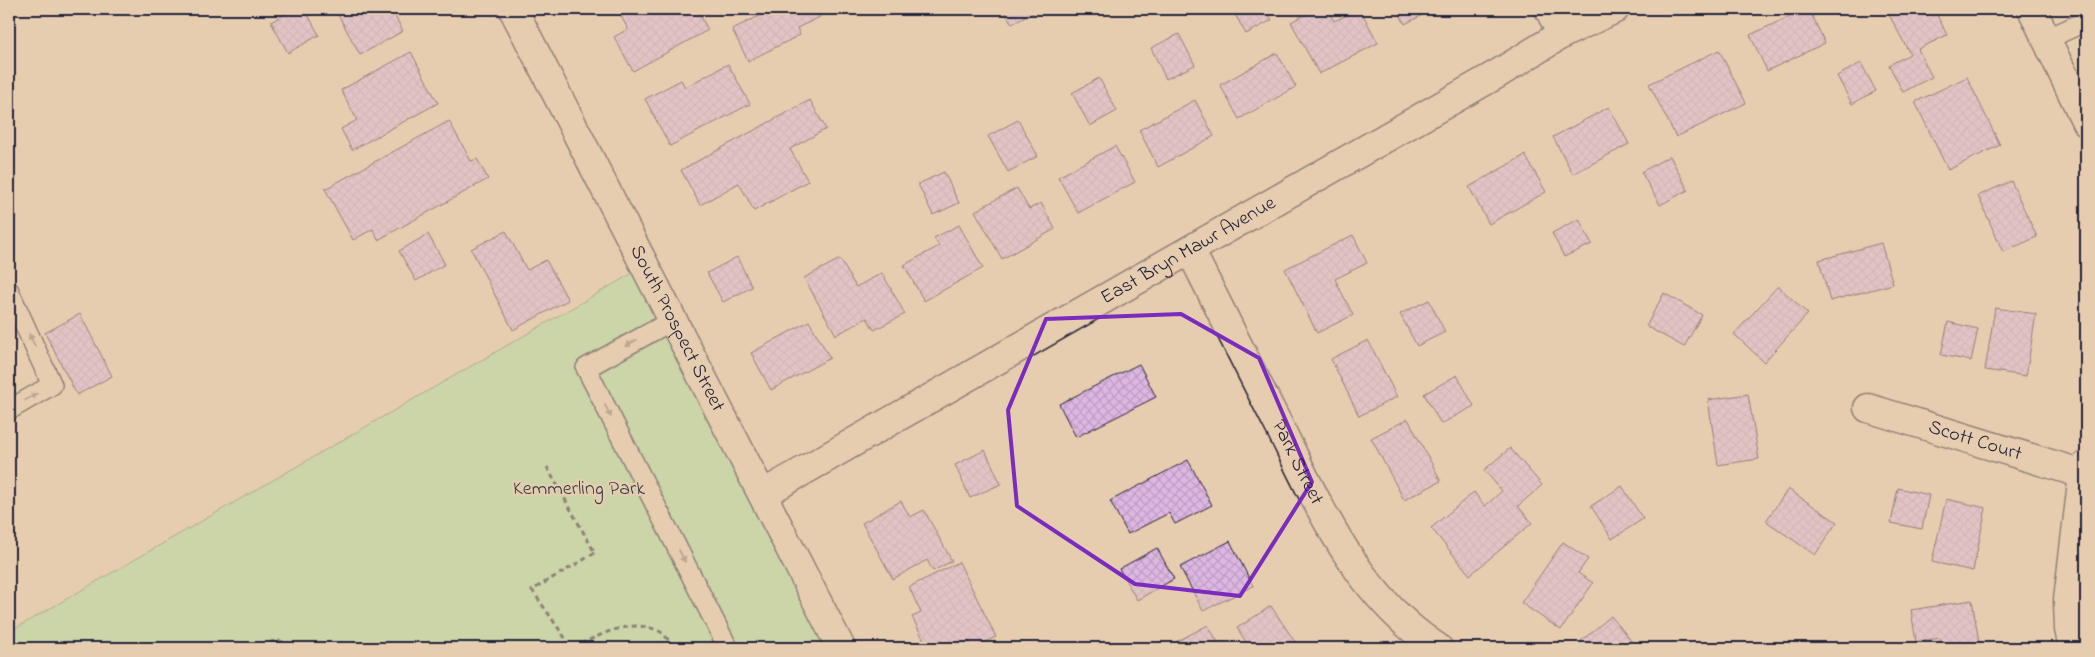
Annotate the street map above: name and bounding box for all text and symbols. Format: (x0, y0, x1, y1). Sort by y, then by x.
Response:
street label: East Bryn Mawr Avenue (1095, 189, 1281, 312)
street label: South Prospect Street (622, 240, 732, 417)
one-way arrow (28, 333, 36, 347)
one-way arrow (624, 339, 637, 348)
one-way arrow (24, 393, 37, 402)
one-way arrow (604, 404, 612, 419)
street label: Scott Court (1925, 413, 2026, 469)
street label: Park Street (1264, 415, 1331, 510)
park label: Kemmerling Park (513, 475, 645, 505)
one-way arrow (678, 549, 686, 563)

